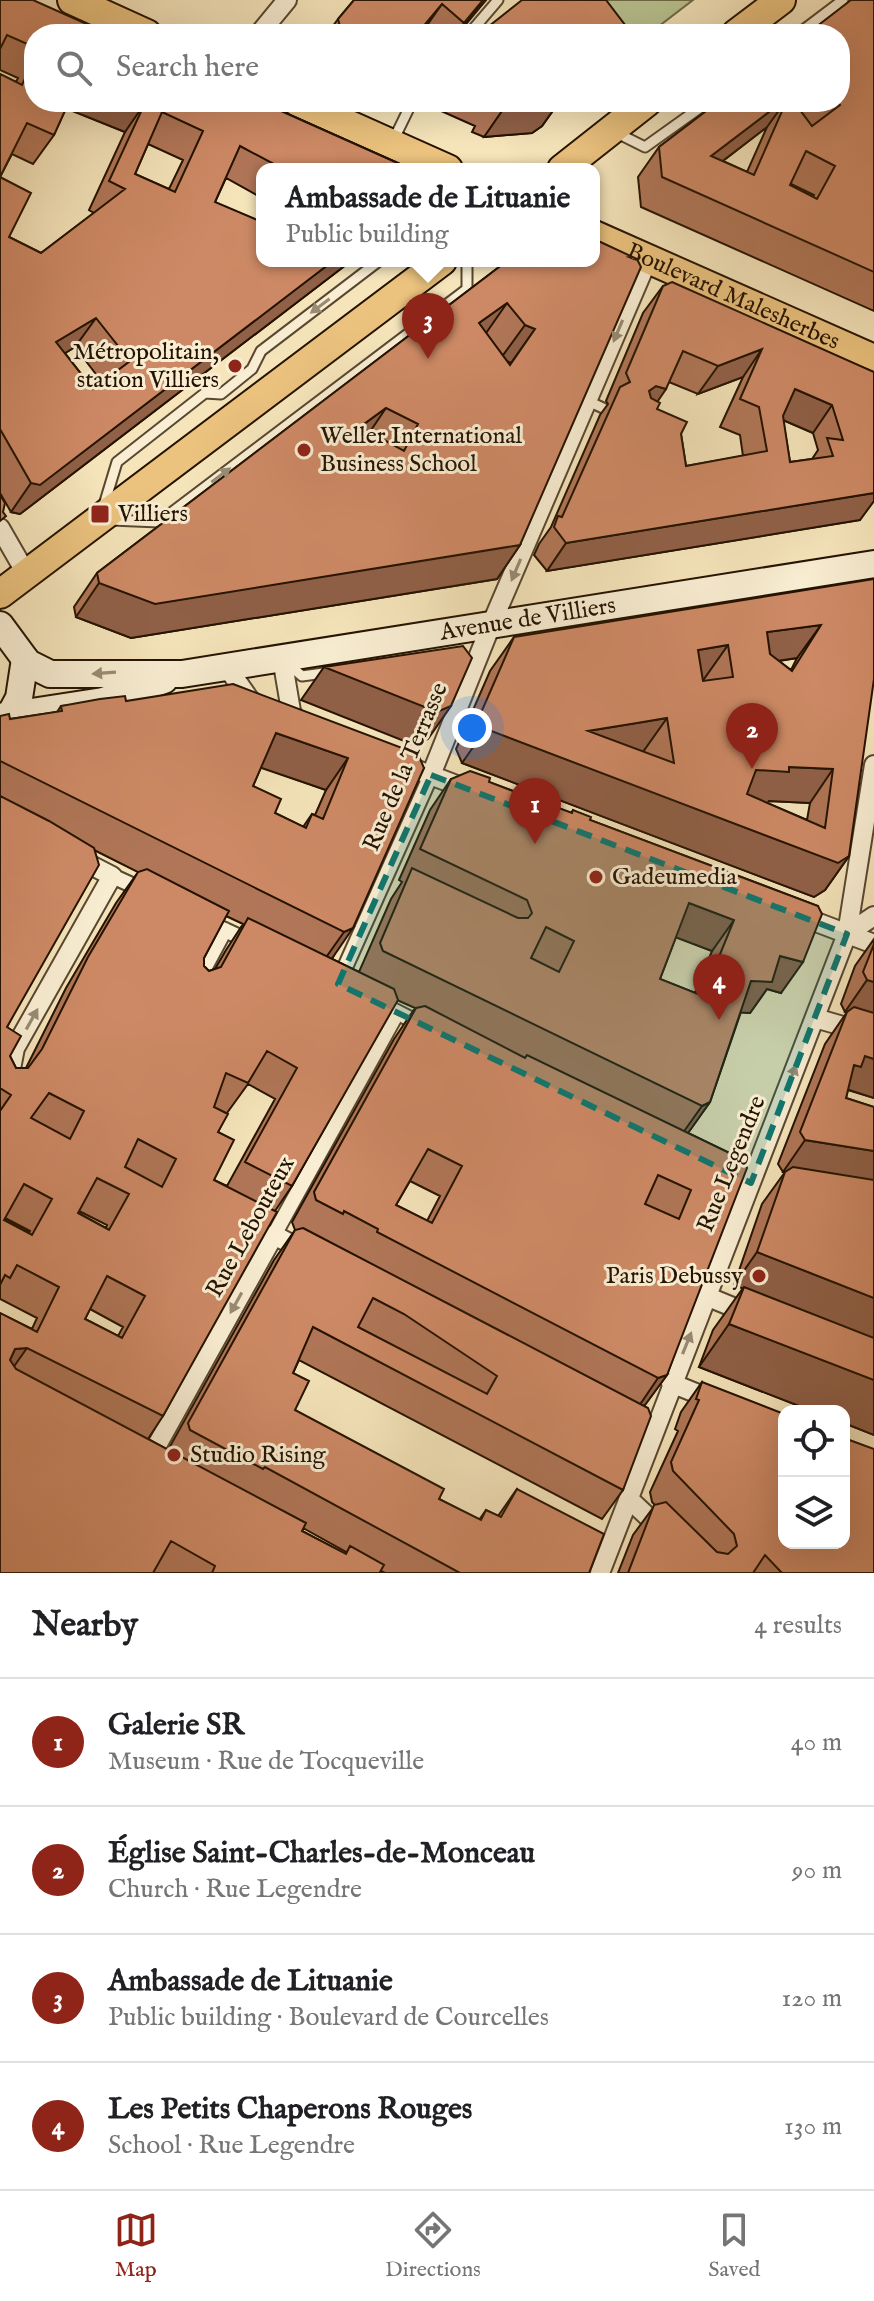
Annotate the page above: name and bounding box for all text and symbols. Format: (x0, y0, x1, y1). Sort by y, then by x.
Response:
search box (24, 24, 850, 112)
icon: search (52, 46, 96, 90)
text: Search here (116, 49, 259, 87)
popup (256, 163, 600, 267)
text: Ambassade de Lituanie (286, 180, 570, 218)
text: Public building (286, 218, 449, 251)
street label: Boulevard Malesherbes (621, 236, 845, 357)
pin: 3 (402, 293, 454, 359)
one-way arrow (310, 297, 330, 314)
one-way arrow (612, 319, 625, 343)
place label: Métropolitain, station Villiers (73, 337, 219, 396)
marker: Métropolitain, station Villiers (226, 357, 244, 375)
place label: Weller International Business School (320, 421, 523, 480)
marker: Weller International Business School (295, 441, 313, 459)
one-way arrow (211, 467, 232, 483)
place label: Villiers (117, 499, 188, 530)
marker: Villiers (89, 503, 111, 525)
one-way arrow (510, 558, 523, 582)
street label: Avenue de Villiers (437, 590, 618, 648)
one-way arrow (91, 667, 116, 680)
street label: Rue de la Terrasse (356, 678, 456, 856)
pin: 2 (726, 703, 778, 769)
your location (452, 708, 492, 748)
pin: 1 (509, 778, 561, 844)
place label: Gadeumedia (612, 862, 737, 893)
marker: Gadeumedia (587, 868, 605, 886)
pin: 4 (693, 954, 745, 1020)
one-way arrow (25, 1007, 39, 1030)
one-way arrow (786, 1064, 799, 1088)
street label: Rue Legendre (691, 1091, 773, 1237)
street label: Rue Lebouteux (199, 1151, 303, 1303)
place label: Paris Debussy (606, 1261, 743, 1292)
marker: Paris Debussy (750, 1267, 768, 1285)
one-way arrow (229, 1292, 243, 1315)
one-way arrow (681, 1331, 694, 1355)
map controls (778, 1405, 850, 1549)
button: locate (778, 1405, 850, 1477)
place label: Studio Rising (190, 1440, 326, 1471)
marker: Studio Rising (165, 1446, 183, 1464)
button: layers (778, 1477, 850, 1549)
text: Nearby (32, 1604, 138, 1647)
text: 4 results (754, 1609, 842, 1642)
text: Galerie SR (108, 1707, 244, 1745)
text: 1 (53, 1726, 63, 1759)
text: 40 m (791, 1726, 842, 1759)
text: Museum · Rue de Tocqueville (108, 1745, 424, 1778)
text: Église Saint-Charles-de-Monceau (108, 1835, 535, 1873)
text: 2 (52, 1854, 64, 1887)
text: 90 m (792, 1854, 842, 1887)
text: Church · Rue Legendre (108, 1873, 362, 1906)
text: Ambassade de Lituanie (108, 1963, 393, 2001)
text: 3 (53, 1982, 63, 2015)
text: 120 m (782, 1982, 842, 2015)
text: Public building · Boulevard de Courcelles (108, 2001, 549, 2034)
text: Les Petits Chaperons Rouges (108, 2091, 472, 2129)
text: 4 (52, 2110, 64, 2143)
text: 130 m (784, 2110, 842, 2143)
text: School · Rue Legendre (108, 2129, 355, 2162)
tab: Map (114, 2208, 158, 2284)
tab: Directions (385, 2208, 481, 2284)
tab: Saved (708, 2208, 760, 2284)

